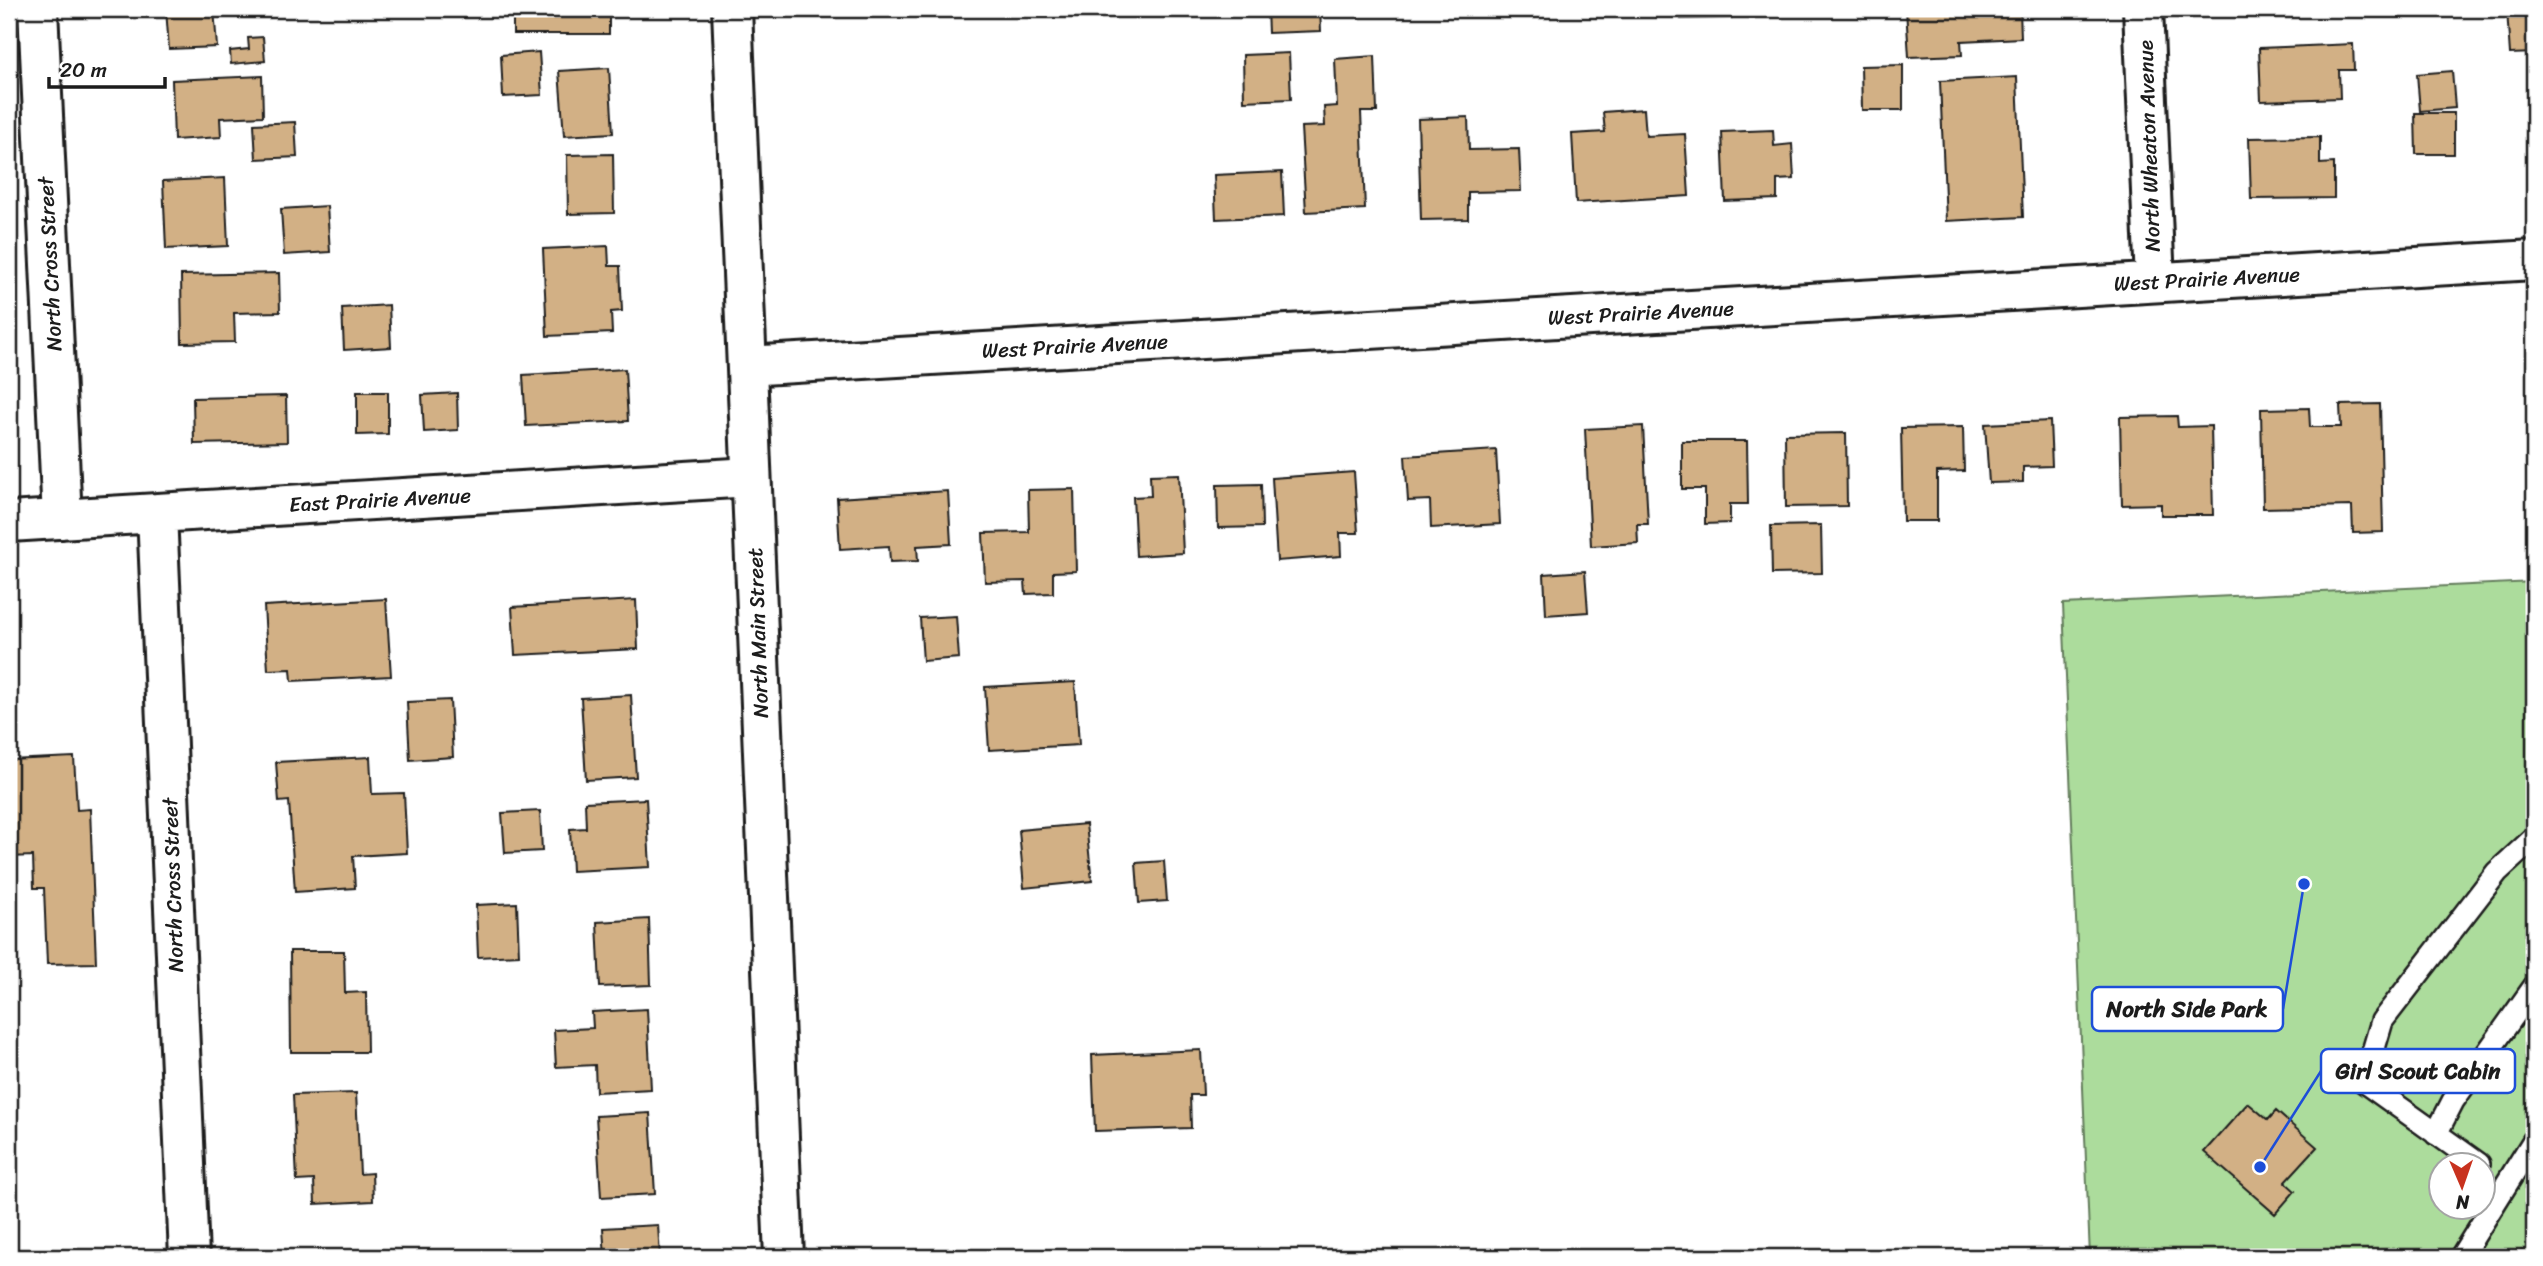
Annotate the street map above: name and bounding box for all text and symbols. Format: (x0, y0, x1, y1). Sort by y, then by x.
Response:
street label: North Wheaton Avenue (2126, 40, 2172, 252)
scale bar (49, 46, 164, 90)
text: 20 m (60, 51, 107, 89)
street label: North Cross Street (26, 174, 74, 352)
street label: West Prairie Avenue (2113, 255, 2301, 303)
street label: West Prairie Avenue (1547, 289, 1735, 337)
street label: West Prairie Avenue (981, 322, 1169, 370)
street label: East Prairie Avenue (288, 476, 472, 524)
street label: North Main Street (736, 547, 780, 719)
street label: North Cross Street (151, 796, 195, 973)
callout: North Side Park (2092, 987, 2283, 1031)
text: North Side Park (2105, 989, 2268, 1030)
callout: Girl Scout Cabin (2321, 1049, 2515, 1093)
text: Girl Scout Cabin (2334, 1051, 2501, 1092)
north arrow (2428, 1150, 2498, 1220)
text: N (2455, 1186, 2471, 1219)

